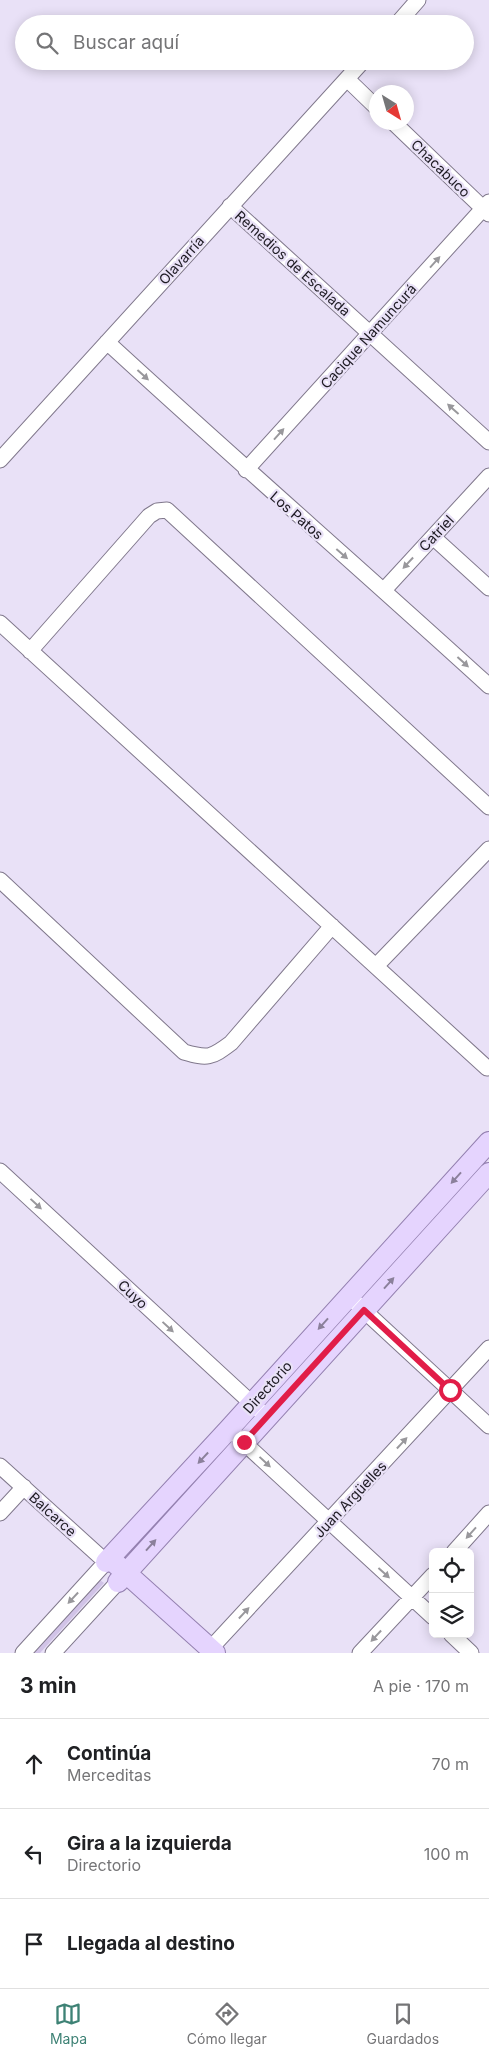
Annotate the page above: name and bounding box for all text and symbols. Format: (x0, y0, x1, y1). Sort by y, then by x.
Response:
search box (15, 15, 474, 70)
icon: search (33, 29, 61, 57)
text: Buscar aquí (73, 31, 179, 54)
north arrow (369, 85, 414, 130)
street label: Chacabuco (408, 136, 474, 200)
street label: Remedios de Escalada (232, 207, 354, 319)
street label: Olavarría (155, 232, 207, 288)
one-way arrow (430, 255, 441, 268)
street label: Cacique Namuncurá (316, 280, 420, 392)
one-way arrow (136, 369, 148, 381)
one-way arrow (447, 403, 459, 415)
one-way arrow (273, 428, 285, 440)
street label: Los Patos (267, 487, 327, 543)
street label: Catriel (415, 511, 457, 555)
one-way arrow (335, 548, 348, 559)
one-way arrow (402, 557, 414, 569)
one-way arrow (456, 656, 468, 668)
one-way arrow (450, 1172, 462, 1184)
one-way arrow (29, 1198, 41, 1210)
street label: Cuyo (115, 1276, 151, 1312)
one-way arrow (383, 1277, 395, 1289)
one-way arrow (317, 1318, 329, 1330)
one-way arrow (161, 1321, 173, 1333)
street label: Directorio (239, 1357, 295, 1417)
route start (439, 1379, 462, 1402)
route end (233, 1431, 256, 1454)
one-way arrow (396, 1437, 408, 1449)
one-way arrow (197, 1451, 209, 1463)
one-way arrow (259, 1456, 271, 1468)
street label: Juan Argüelles (310, 1457, 390, 1541)
street label: Balcarce (26, 1488, 80, 1540)
one-way arrow (466, 1526, 477, 1539)
one-way arrow (145, 1539, 156, 1552)
map controls (429, 1548, 474, 1638)
button: locate (429, 1548, 474, 1593)
one-way arrow (378, 1567, 390, 1579)
one-way arrow (67, 1592, 79, 1604)
button: layers (429, 1593, 474, 1638)
one-way arrow (238, 1608, 250, 1620)
one-way arrow (370, 1630, 382, 1642)
text: 3 min (20, 1673, 76, 1698)
text: A pie · 170 m (373, 1676, 469, 1696)
text: Continúa (67, 1742, 151, 1765)
icon: ahead (20, 1750, 48, 1778)
text: 70 m (432, 1754, 469, 1774)
text: Merceditas (67, 1765, 151, 1785)
text: Gira a la izquierda (67, 1832, 232, 1855)
icon: left (20, 1840, 48, 1868)
text: 100 m (424, 1844, 469, 1864)
text: Directorio (67, 1855, 141, 1875)
icon: arrive (20, 1930, 48, 1958)
text: Llegada al destino (67, 1932, 235, 1955)
tab: Mapa (50, 2000, 87, 2047)
tab: Cómo llegar (187, 2000, 267, 2047)
tab: Guardados (367, 2000, 439, 2047)

